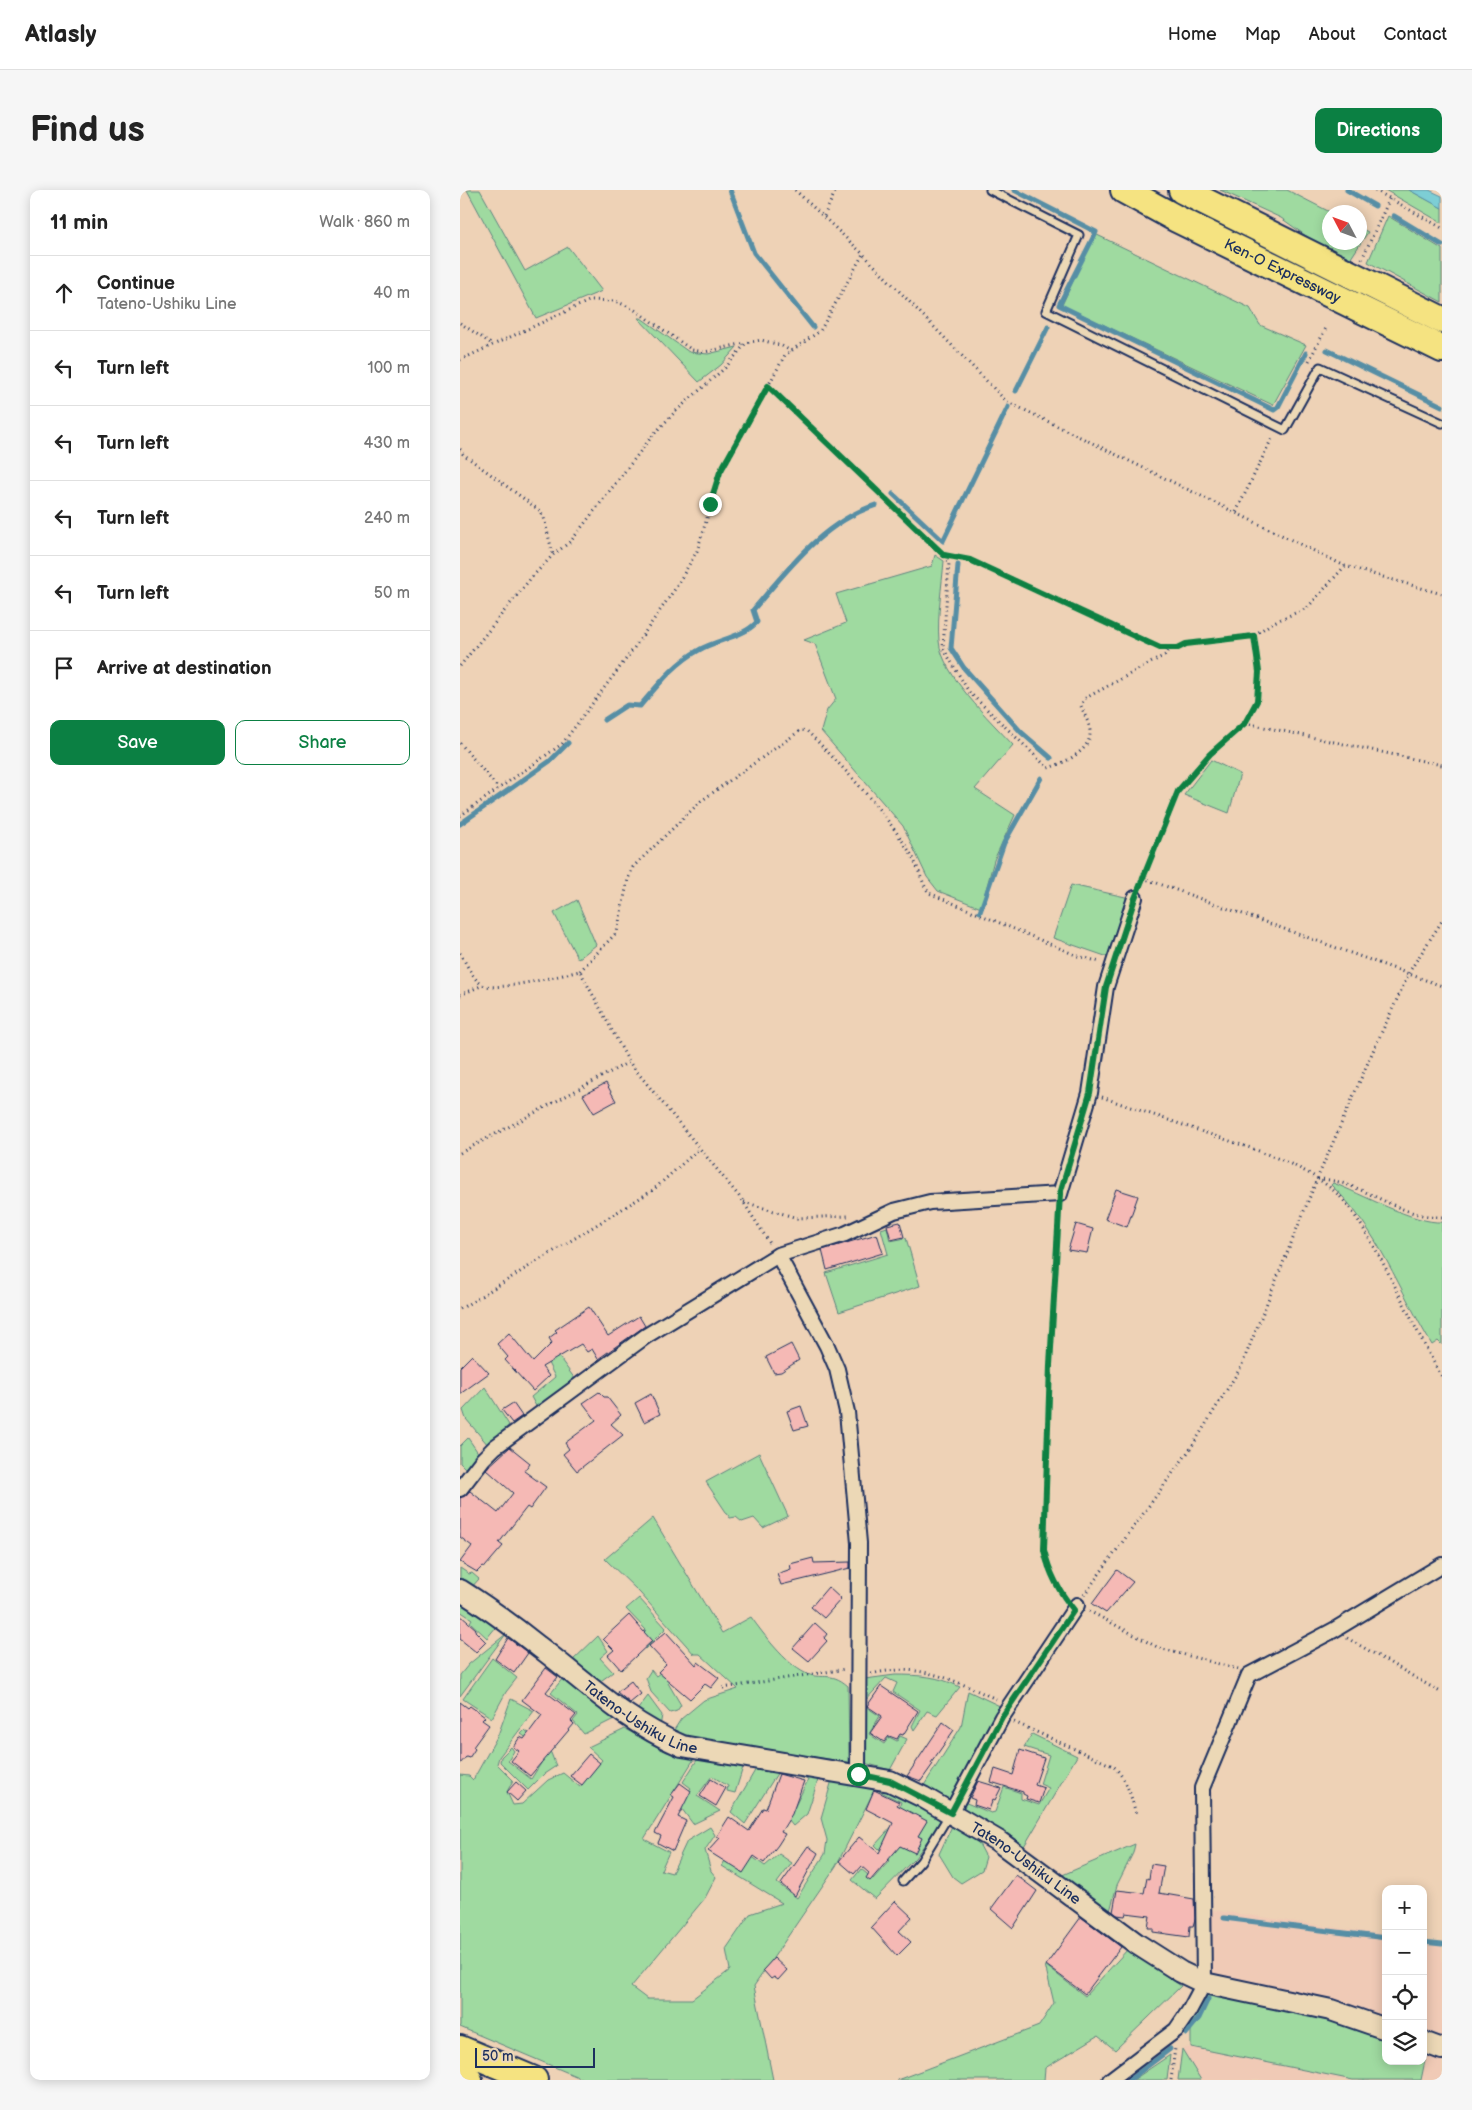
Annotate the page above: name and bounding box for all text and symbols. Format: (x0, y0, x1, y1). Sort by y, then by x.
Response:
text: Atlasly (25, 20, 96, 49)
text: Home (1168, 24, 1217, 45)
text: Map (1245, 24, 1281, 45)
text: About (1309, 24, 1356, 45)
text: Contact (1384, 24, 1447, 45)
button: Directions (1315, 108, 1442, 153)
text: Find us (30, 109, 145, 152)
north arrow (1322, 205, 1367, 250)
text: 11 min (50, 210, 108, 235)
text: Walk · 860 m (319, 213, 410, 232)
street label: Ken-O Expressway (1221, 234, 1344, 308)
text: Continue (97, 272, 175, 295)
icon: ahead (50, 279, 78, 307)
text: 40 m (373, 284, 410, 303)
text: Tateno-Ushiku Line (97, 295, 237, 314)
icon: left (50, 354, 78, 382)
text: Turn left (97, 357, 169, 380)
text: 100 m (367, 359, 410, 378)
icon: left (50, 429, 78, 457)
text: Turn left (97, 432, 169, 455)
text: 430 m (363, 434, 410, 453)
route end (699, 493, 722, 516)
icon: left (50, 504, 78, 532)
text: Turn left (97, 507, 169, 530)
text: 240 m (364, 509, 410, 528)
icon: left (50, 579, 78, 607)
text: Turn left (97, 582, 169, 605)
text: 50 m (374, 584, 410, 603)
icon: arrive (50, 654, 78, 682)
text: Arrive at destination (97, 657, 272, 680)
button: Save (50, 720, 225, 765)
button: Share (235, 720, 410, 765)
street label: Tateno-Ushiku Line (579, 1676, 699, 1758)
route start (847, 1763, 870, 1786)
street label: Tateno-Ushiku Line (967, 1818, 1085, 1909)
map controls (1382, 1885, 1427, 2065)
button: + (1382, 1885, 1427, 1930)
button: − (1382, 1930, 1427, 1975)
button: locate (1382, 1975, 1427, 2020)
button: layers (1382, 2020, 1427, 2065)
scale bar (475, 2045, 595, 2068)
text: 50 m (482, 2048, 514, 2065)

